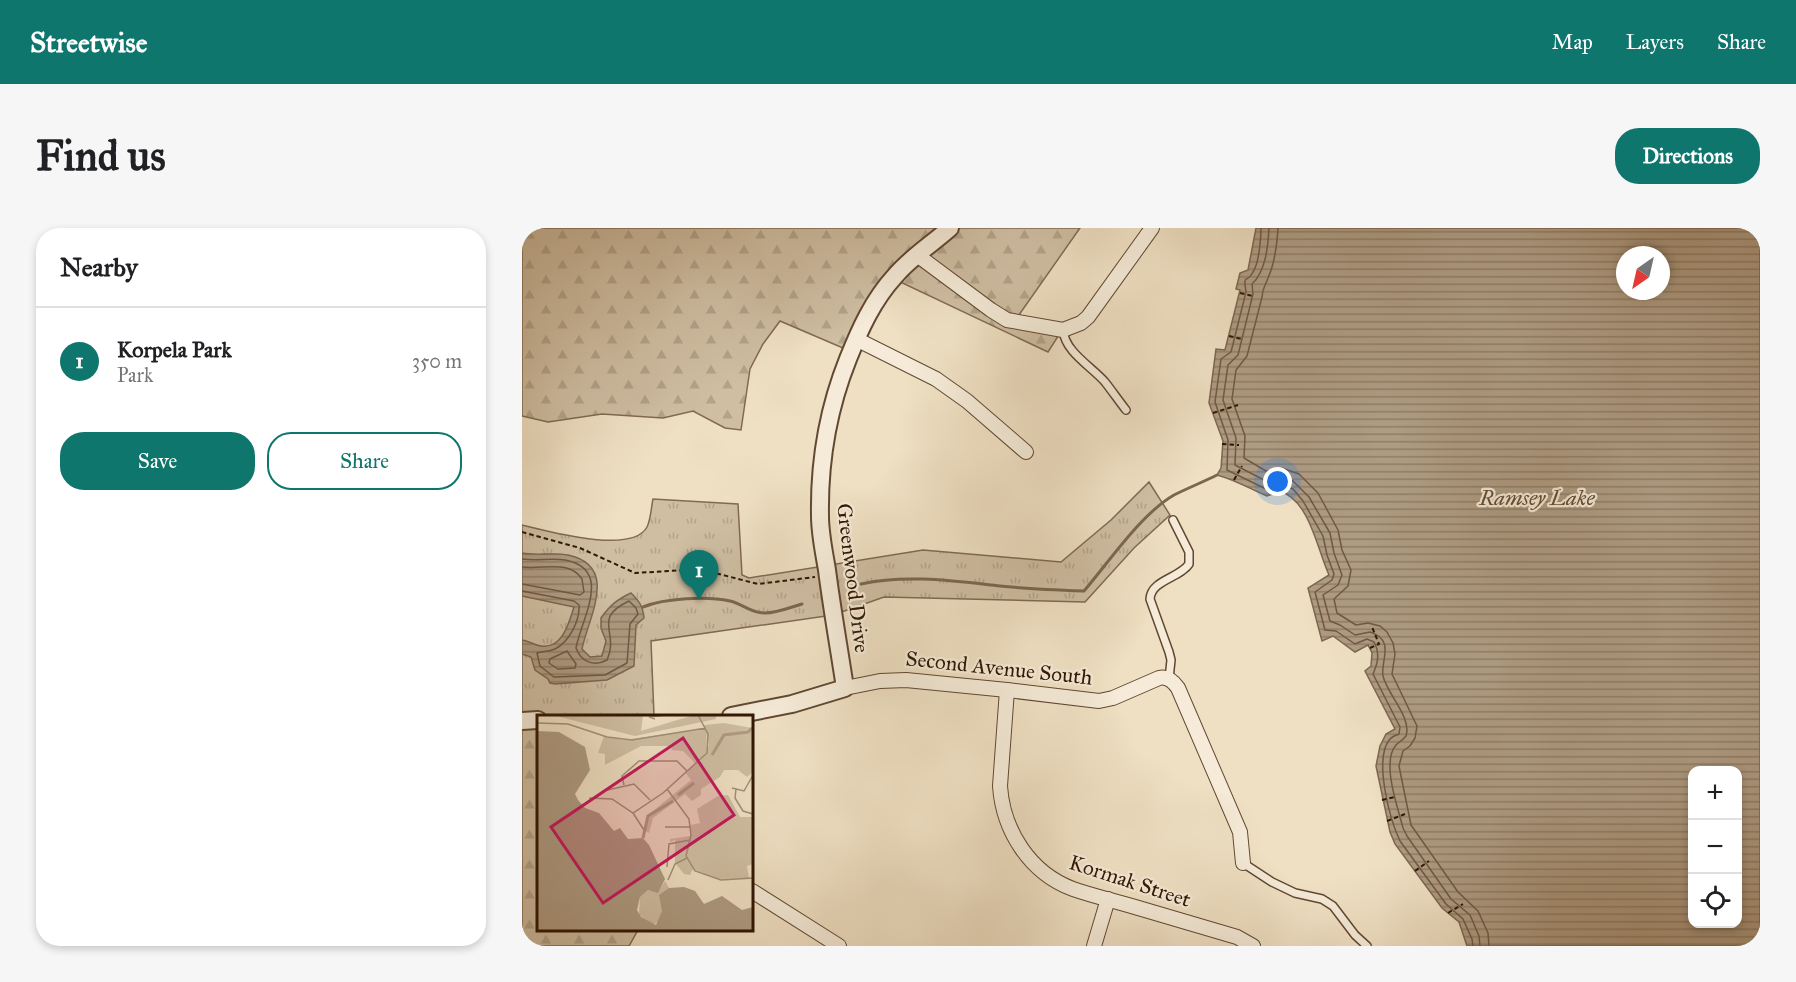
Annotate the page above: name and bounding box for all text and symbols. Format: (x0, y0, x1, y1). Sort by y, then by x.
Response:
text: Streetwise (30, 25, 147, 60)
text: Map (1552, 29, 1593, 55)
text: Layers (1626, 29, 1684, 55)
text: Share (1717, 29, 1766, 55)
button: Directions (1615, 128, 1760, 184)
text: Find us (36, 130, 166, 182)
north arrow (1616, 246, 1670, 300)
text: Nearby (60, 251, 138, 283)
text: Korpela Park (117, 336, 232, 363)
text: 1 (76, 349, 83, 373)
text: 350 m (412, 349, 462, 373)
text: Park (117, 363, 153, 387)
button: Save (60, 432, 255, 490)
button: Share (267, 432, 462, 490)
your location (1263, 467, 1292, 496)
water label: Ramsey Lake (1478, 484, 1596, 511)
street label: Greenwood Drive (831, 502, 875, 654)
pin: 1 (680, 550, 718, 600)
street label: Second Avenue South (904, 645, 1094, 691)
inset map (537, 715, 753, 931)
map controls (1688, 766, 1742, 928)
button: + (1688, 766, 1742, 820)
button: − (1688, 820, 1742, 874)
street label: Kormak Street (1066, 849, 1195, 913)
button: locate (1688, 874, 1742, 928)

